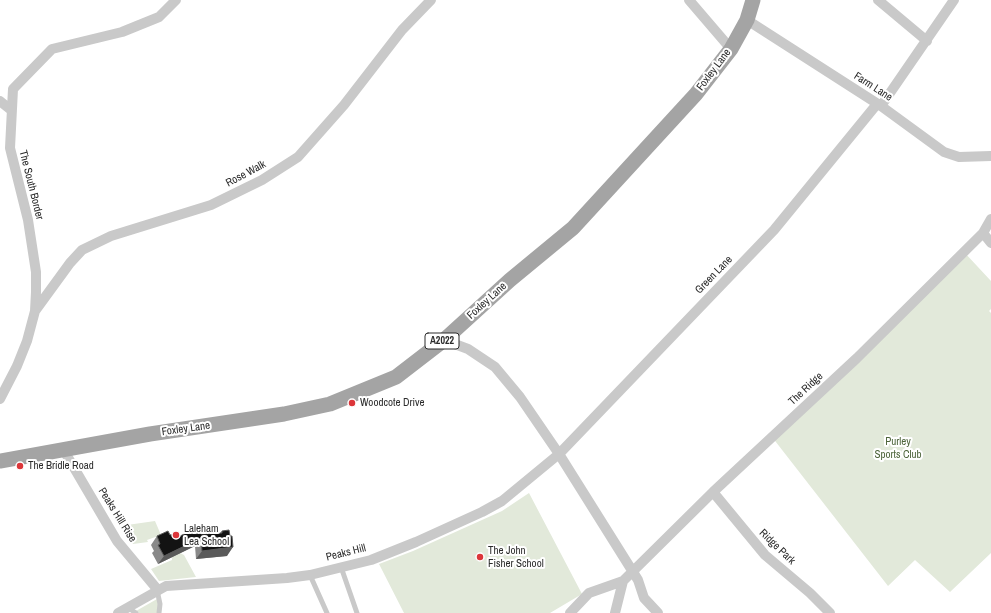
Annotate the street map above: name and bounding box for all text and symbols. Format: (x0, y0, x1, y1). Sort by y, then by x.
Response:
street label: Foxley Lane (694, 47, 734, 93)
street label: Farm Lane (851, 70, 895, 104)
street label: The South Border (16, 149, 46, 221)
street label: Rose Walk (224, 158, 268, 190)
street label: Green Lane (693, 253, 735, 297)
street label: Foxley Lane (464, 280, 510, 322)
road number: A2022 (425, 333, 459, 349)
street label: The Ridge (786, 370, 826, 408)
place label: Woodcote Drive (360, 396, 425, 410)
marker: Woodcote Drive (347, 398, 357, 408)
street label: Foxley Lane (161, 419, 211, 439)
park label: Purley Sports Club (874, 435, 922, 461)
place label: The Bridle Road (28, 459, 94, 473)
marker: The Bridle Road (15, 461, 25, 471)
street label: Peaks Hill Rise (95, 485, 139, 545)
place label: Laleham Lea School (184, 522, 229, 548)
street label: Ridge Park (756, 527, 798, 567)
marker: Laleham Lea School (171, 530, 181, 540)
street label: Peaks Hill (325, 542, 367, 564)
place label: The John Fisher School (488, 544, 544, 570)
marker: The John Fisher School (475, 552, 485, 562)

